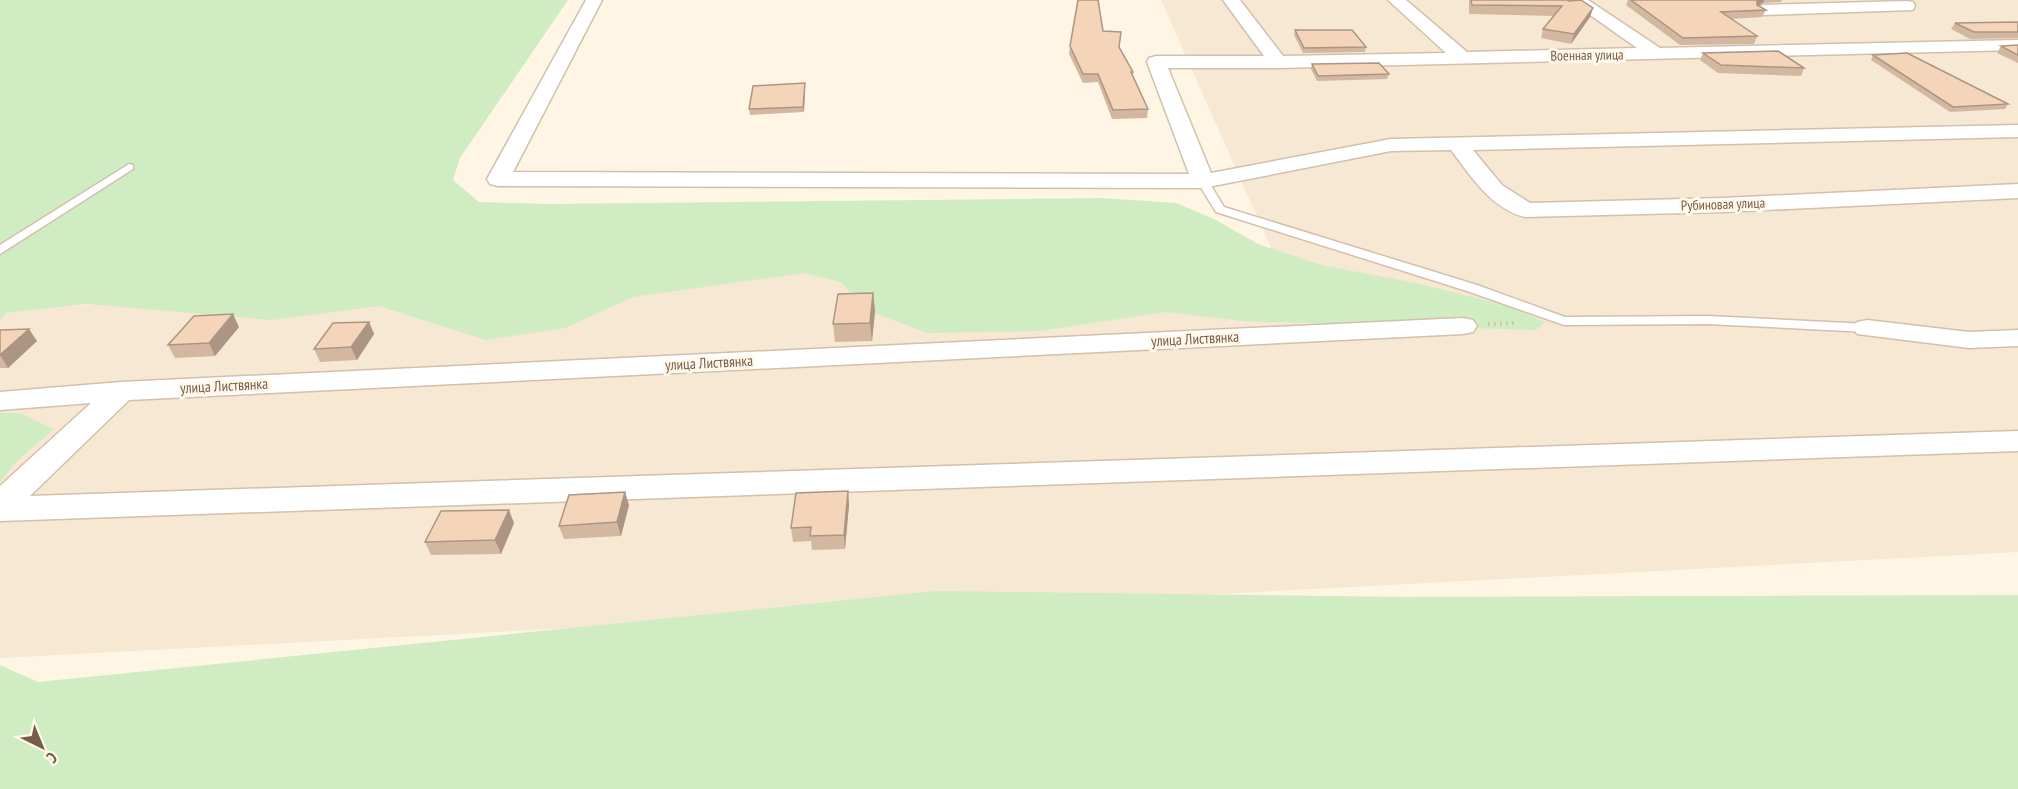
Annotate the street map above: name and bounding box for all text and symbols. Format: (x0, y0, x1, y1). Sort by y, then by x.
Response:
street label: Военная улица (1550, 45, 1624, 65)
street label: Рубиновая улица (1681, 194, 1765, 214)
street label: улица Листвянка (1150, 327, 1240, 350)
street label: улица Листвянка (664, 351, 754, 374)
street label: улица Листвянка (179, 374, 269, 397)
north arrow (12, 717, 72, 777)
text: С (42, 748, 62, 768)

